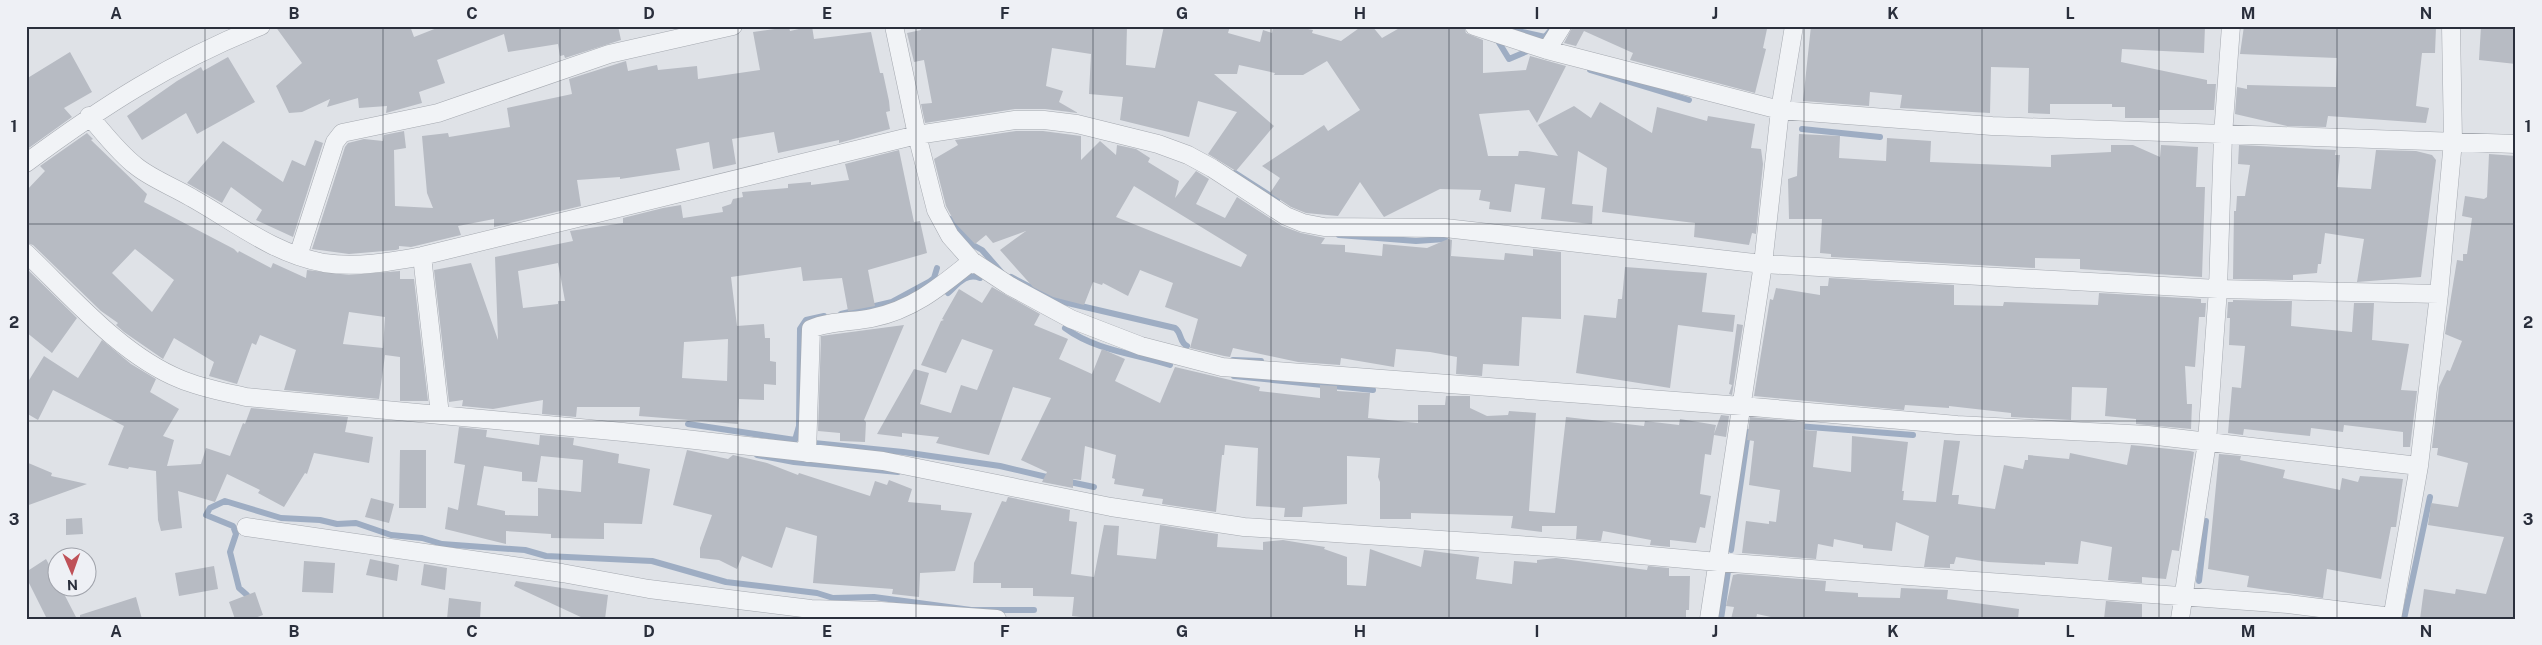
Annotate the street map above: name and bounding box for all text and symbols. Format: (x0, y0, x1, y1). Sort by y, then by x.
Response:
text: A (110, 4, 122, 23)
text: B (289, 4, 300, 23)
text: C (466, 4, 478, 23)
text: D (643, 4, 655, 23)
text: E (822, 4, 832, 23)
text: F (1000, 4, 1010, 23)
text: G (1176, 4, 1188, 23)
text: H (1354, 4, 1366, 23)
text: I (1535, 4, 1539, 23)
text: J (1712, 4, 1718, 23)
text: K (1887, 4, 1899, 23)
text: L (2065, 4, 2075, 23)
text: M (2241, 4, 2255, 23)
text: N (2420, 4, 2432, 23)
text: 1 (11, 117, 17, 136)
text: 1 (2525, 117, 2531, 136)
text: 2 (9, 313, 19, 332)
text: 2 (2523, 313, 2533, 332)
text: 3 (9, 510, 19, 529)
text: 3 (2523, 510, 2533, 529)
north arrow (48, 548, 98, 598)
text: N (67, 577, 78, 593)
text: A (110, 622, 122, 641)
text: B (289, 622, 300, 641)
text: C (466, 622, 478, 641)
text: D (643, 622, 655, 641)
text: E (822, 622, 832, 641)
text: F (1000, 622, 1010, 641)
text: G (1176, 622, 1188, 641)
text: H (1354, 622, 1366, 641)
text: I (1535, 622, 1539, 641)
text: J (1712, 622, 1718, 641)
text: K (1887, 622, 1899, 641)
text: L (2065, 622, 2075, 641)
text: M (2241, 622, 2255, 641)
text: N (2420, 622, 2432, 641)

